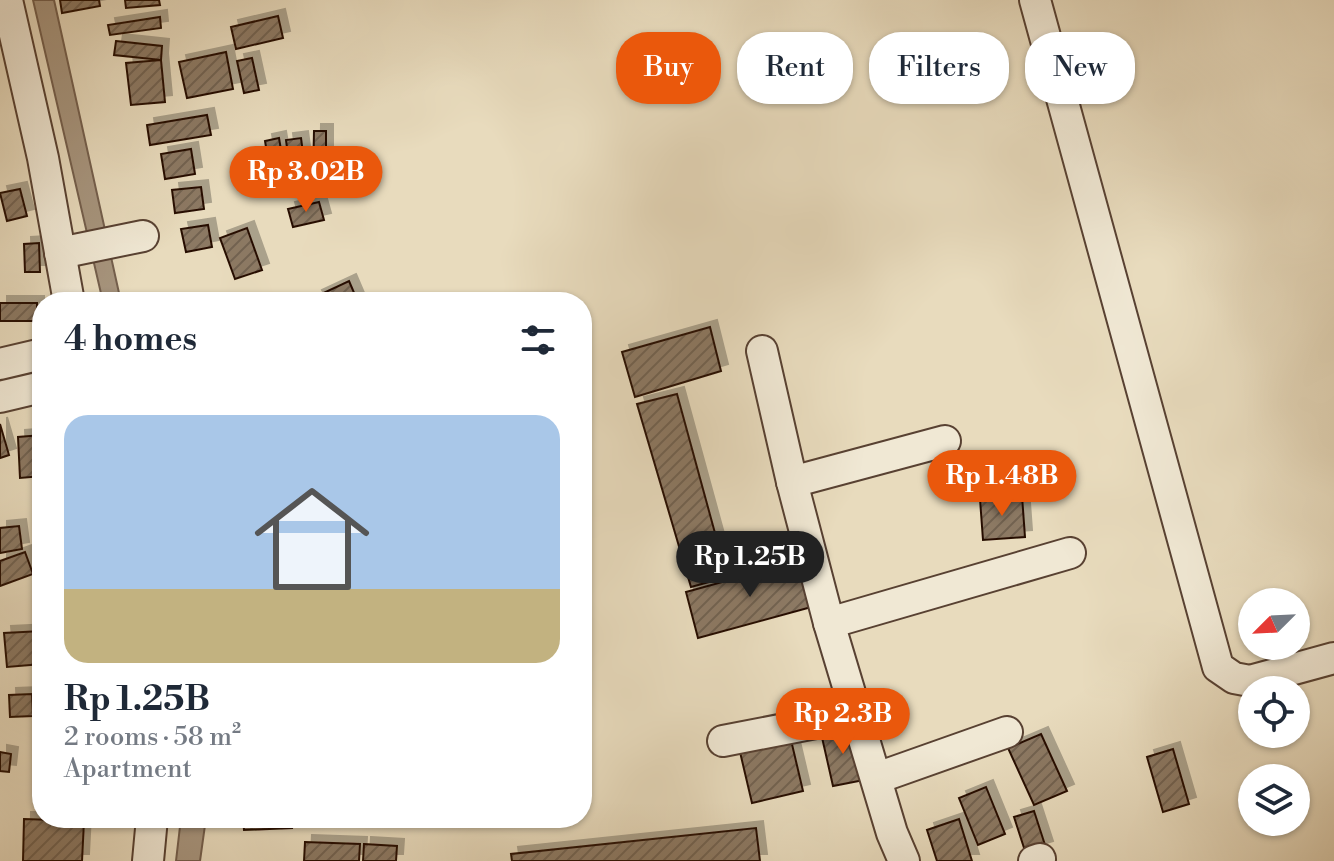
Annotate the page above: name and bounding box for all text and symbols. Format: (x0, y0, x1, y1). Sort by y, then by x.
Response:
chip: Buy (616, 32, 721, 104)
chip: Rent (737, 32, 853, 104)
chip: Filters (869, 32, 1009, 104)
chip: New (1025, 32, 1135, 104)
pin: Rp 3.02B (223, 146, 389, 214)
text: Rp 3.02B (247, 156, 365, 188)
icon: filters (516, 318, 560, 362)
text: 4 homes (64, 319, 197, 361)
pin: Rp 1.48B (919, 450, 1085, 518)
text: Rp 1.48B (945, 460, 1059, 492)
icon: home (240, 467, 384, 611)
pin: Rp 1.25B (667, 531, 833, 599)
text: Rp 1.25B (694, 541, 806, 573)
north arrow (1238, 588, 1310, 660)
map controls (1238, 588, 1310, 836)
button: locate (1238, 676, 1310, 748)
text: Rp 1.25B (64, 679, 210, 721)
pin: Rp 2.3B (769, 688, 917, 756)
text: Rp 2.3B (794, 698, 892, 730)
text: 2 rooms · 58 m² (64, 721, 241, 753)
text: Apartment (64, 753, 192, 785)
button: layers (1238, 764, 1310, 836)

